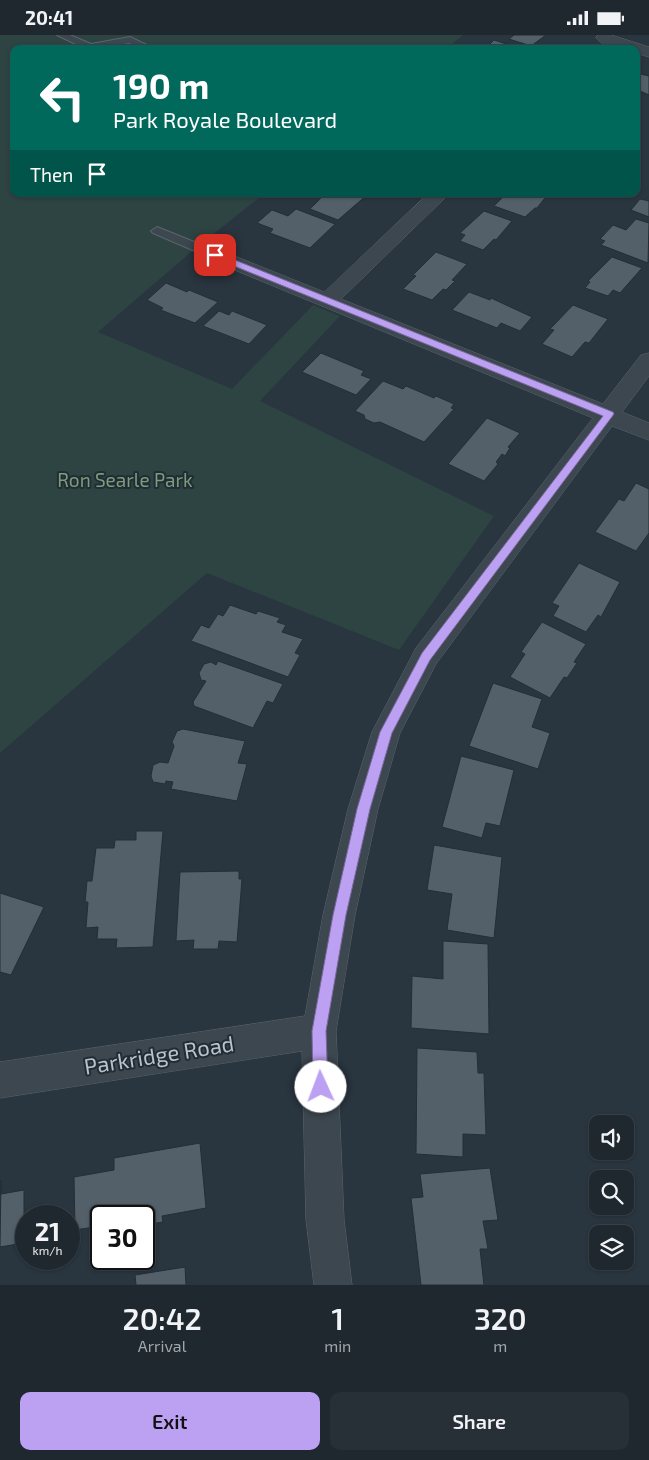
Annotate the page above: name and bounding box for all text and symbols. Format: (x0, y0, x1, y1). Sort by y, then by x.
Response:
text: 20:41 (25, 6, 73, 29)
text: 190 m (113, 64, 209, 106)
icon: left (30, 65, 95, 130)
text: Park Royale Boulevard (113, 106, 337, 132)
icon: arrive (83, 160, 111, 188)
text: Then (30, 163, 73, 186)
pin (194, 234, 236, 276)
icon: arrive (201, 241, 229, 269)
park label: Ron Searle Park (57, 468, 193, 491)
street label: Parkridge Road (82, 1029, 236, 1079)
position arrow (294, 1060, 346, 1112)
map controls (589, 1115, 634, 1270)
button: sound (589, 1115, 634, 1160)
button: search (589, 1170, 634, 1215)
speed limit sign: 30 (90, 1205, 155, 1270)
text: 21 (35, 1216, 60, 1246)
button: layers (589, 1225, 634, 1270)
text: km/h (33, 1243, 62, 1257)
text: 20:42 (122, 1300, 202, 1336)
text: 1 (332, 1300, 344, 1336)
text: 320 (474, 1300, 527, 1336)
text: Arrival (138, 1336, 186, 1355)
text: min (324, 1336, 351, 1355)
text: m (493, 1336, 507, 1355)
button: Exit (20, 1392, 320, 1450)
button: Share (330, 1392, 629, 1450)

